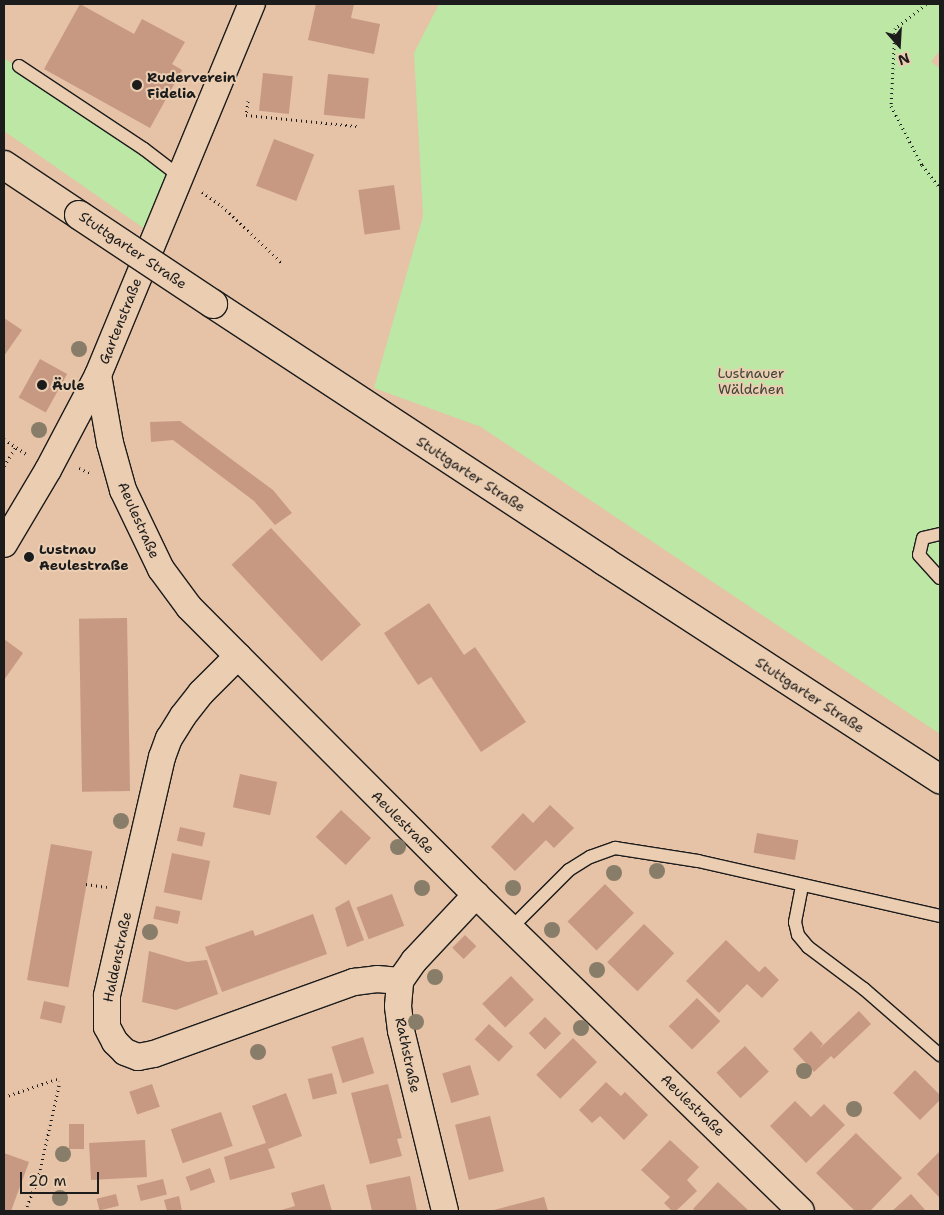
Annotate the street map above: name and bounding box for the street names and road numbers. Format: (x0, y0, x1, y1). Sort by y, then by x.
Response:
street label: Stuttgarter Straße (76, 208, 190, 292)
street label: Gartenstraße (95, 276, 145, 366)
street label: Stuttgarter Straße (414, 433, 528, 515)
street label: Aeulestraße (115, 479, 163, 561)
street label: Stuttgarter Straße (753, 654, 867, 736)
street label: Aeulestraße (368, 787, 438, 857)
street label: Haldenstraße (99, 910, 135, 1004)
street label: Rathstraße (392, 1016, 424, 1094)
street label: Aeulestraße (658, 1070, 728, 1140)

